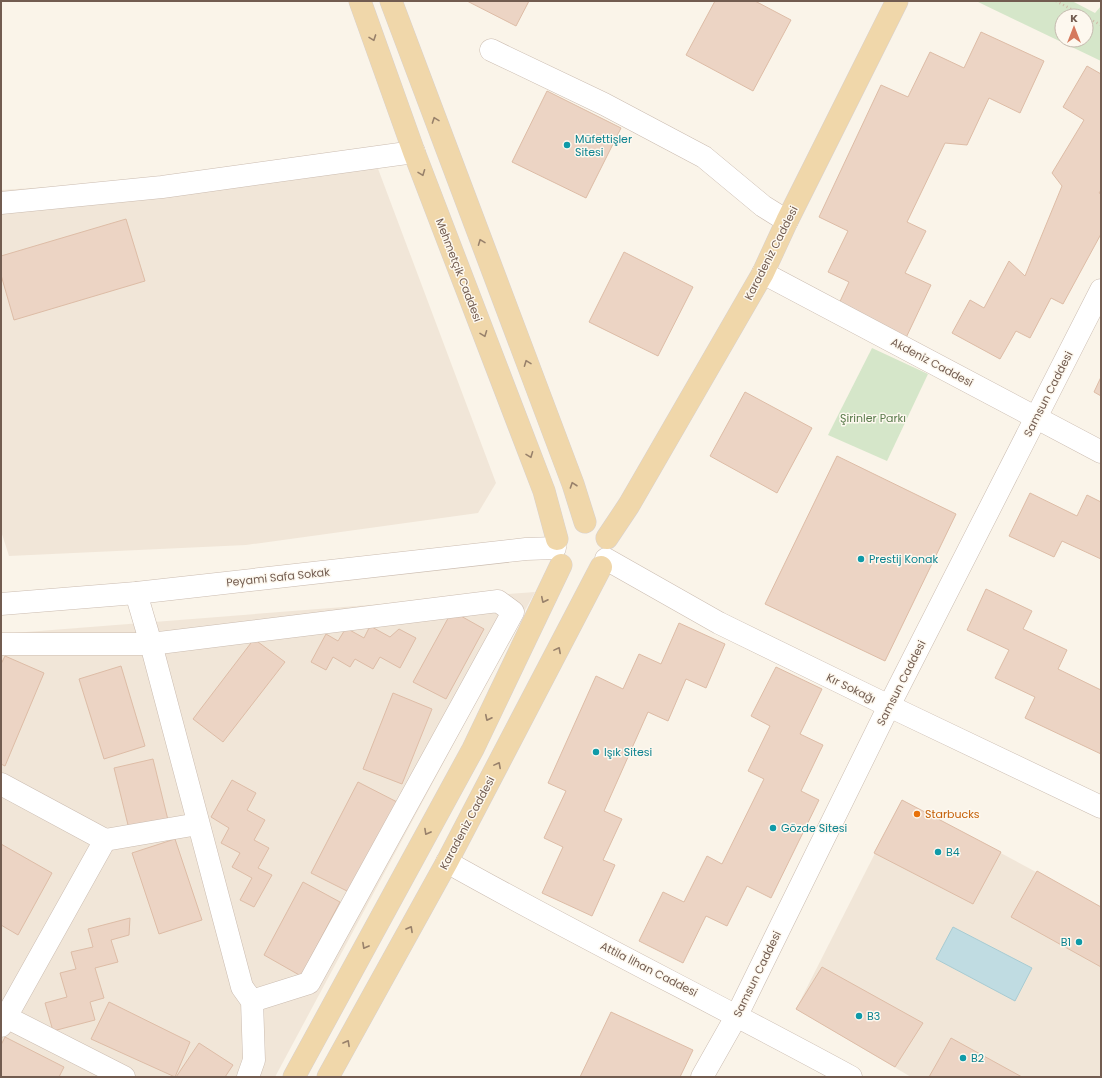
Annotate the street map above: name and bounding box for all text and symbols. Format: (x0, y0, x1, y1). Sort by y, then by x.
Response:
north arrow (1054, 8, 1094, 48)
text: K (1070, 10, 1078, 26)
one-way arrow (369, 34, 377, 41)
one-way arrow (431, 117, 440, 124)
place label: Müfettişler Sitesi (575, 131, 632, 160)
marker: Müfettişler Sitesi (562, 140, 572, 150)
one-way arrow (418, 170, 426, 177)
street label: Karadeniz Caddesi (740, 203, 802, 303)
street label: Mehmetçik Caddesi (432, 216, 486, 324)
one-way arrow (477, 238, 485, 245)
one-way arrow (479, 330, 487, 337)
street label: Akdeniz Caddesi (888, 334, 976, 391)
street label: Samsun Caddesi (1020, 348, 1077, 440)
one-way arrow (523, 360, 531, 367)
park label: Şirinler Parkı (840, 410, 906, 426)
one-way arrow (526, 452, 534, 459)
one-way arrow (569, 481, 578, 488)
place label: Prestij Konak (869, 551, 939, 567)
marker: Prestij Konak (856, 554, 866, 564)
street label: Peyami Safa Sokak (225, 564, 331, 590)
one-way arrow (542, 596, 549, 604)
street label: Samsun Caddesi (873, 637, 930, 729)
one-way arrow (553, 647, 561, 654)
street label: Kır Sokağı (824, 669, 878, 707)
one-way arrow (485, 713, 493, 721)
place label: Işık Sitesi (604, 744, 652, 760)
marker: Işık Sitesi (591, 747, 601, 757)
one-way arrow (493, 762, 500, 769)
street label: Karadeniz Caddesi (436, 773, 499, 872)
place label: Starbucks (925, 806, 980, 822)
marker: Starbucks (912, 809, 922, 819)
place label: Gözde Sitesi (781, 820, 848, 836)
marker: Gözde Sitesi (768, 823, 778, 833)
one-way arrow (425, 828, 432, 836)
place label: B4 (946, 844, 960, 860)
marker: B4 (933, 847, 943, 857)
one-way arrow (405, 926, 412, 933)
street label: Samsun Caddesi (729, 928, 785, 1020)
place label: B1 (1061, 934, 1071, 950)
marker: B1 (1074, 937, 1084, 947)
street label: Attila İlhan Caddesi (598, 938, 701, 1001)
one-way arrow (362, 942, 369, 950)
place label: B3 (867, 1008, 880, 1024)
marker: B3 (854, 1011, 864, 1021)
one-way arrow (342, 1040, 349, 1047)
place label: B2 (971, 1050, 984, 1066)
marker: B2 (958, 1053, 968, 1063)

